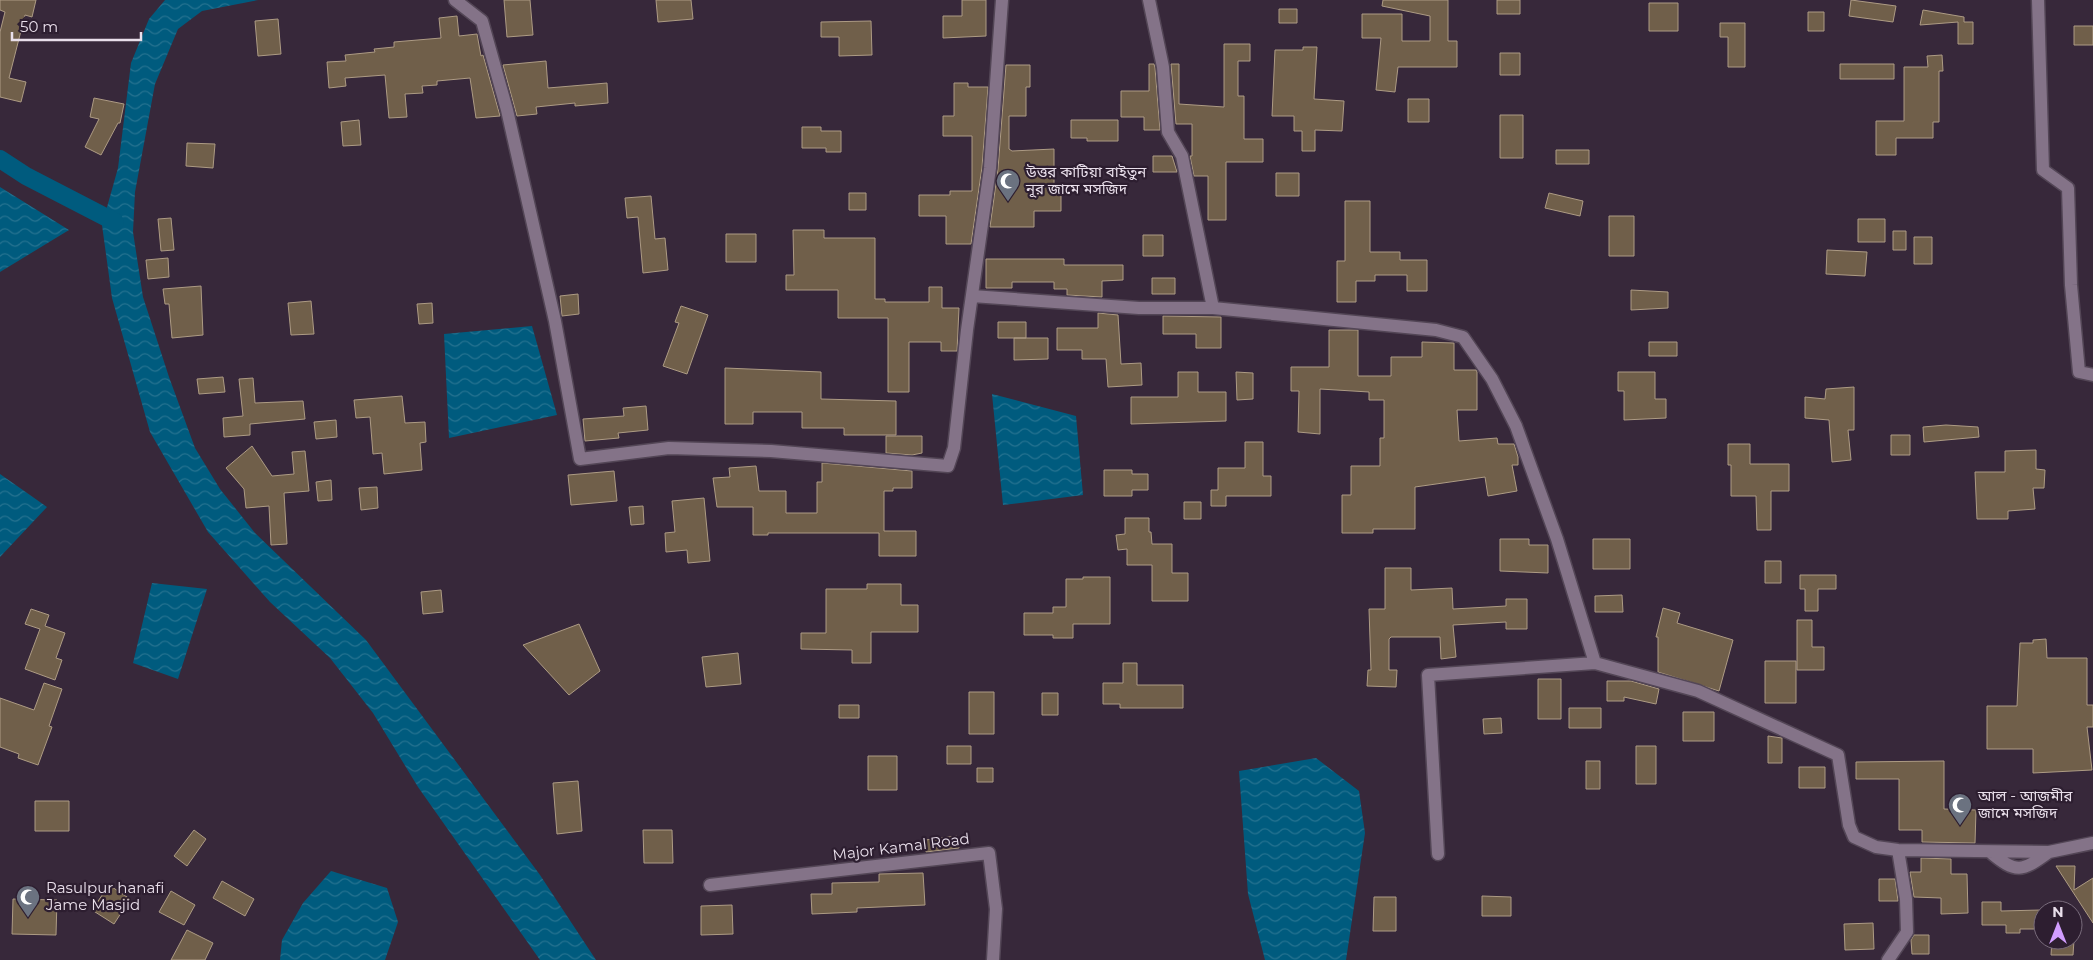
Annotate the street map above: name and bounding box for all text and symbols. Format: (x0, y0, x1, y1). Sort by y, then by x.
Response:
scale bar (12, 10, 141, 42)
text: 50 m (20, 17, 58, 36)
place label: উত্তর কাটিয়া বাইতুন নূর জামে মসজিদ (1025, 162, 1147, 198)
mosque icon: উত্তর কাটিয়া বাইতুন নূর জামে মসজিদ (995, 168, 1021, 202)
place label: আল - আজমীর জামে মসজিদ (1977, 786, 2073, 822)
mosque icon: আল - আজমীর জামে মসজিদ (1947, 792, 1973, 826)
street label: Major Kamal Road (831, 829, 971, 864)
place label: Rasulpur hanafi Jame Masjid (45, 878, 164, 914)
mosque icon: Rasulpur hanafi Jame Masjid (15, 884, 41, 918)
north arrow (2033, 900, 2083, 950)
text: N (2052, 903, 2064, 921)

